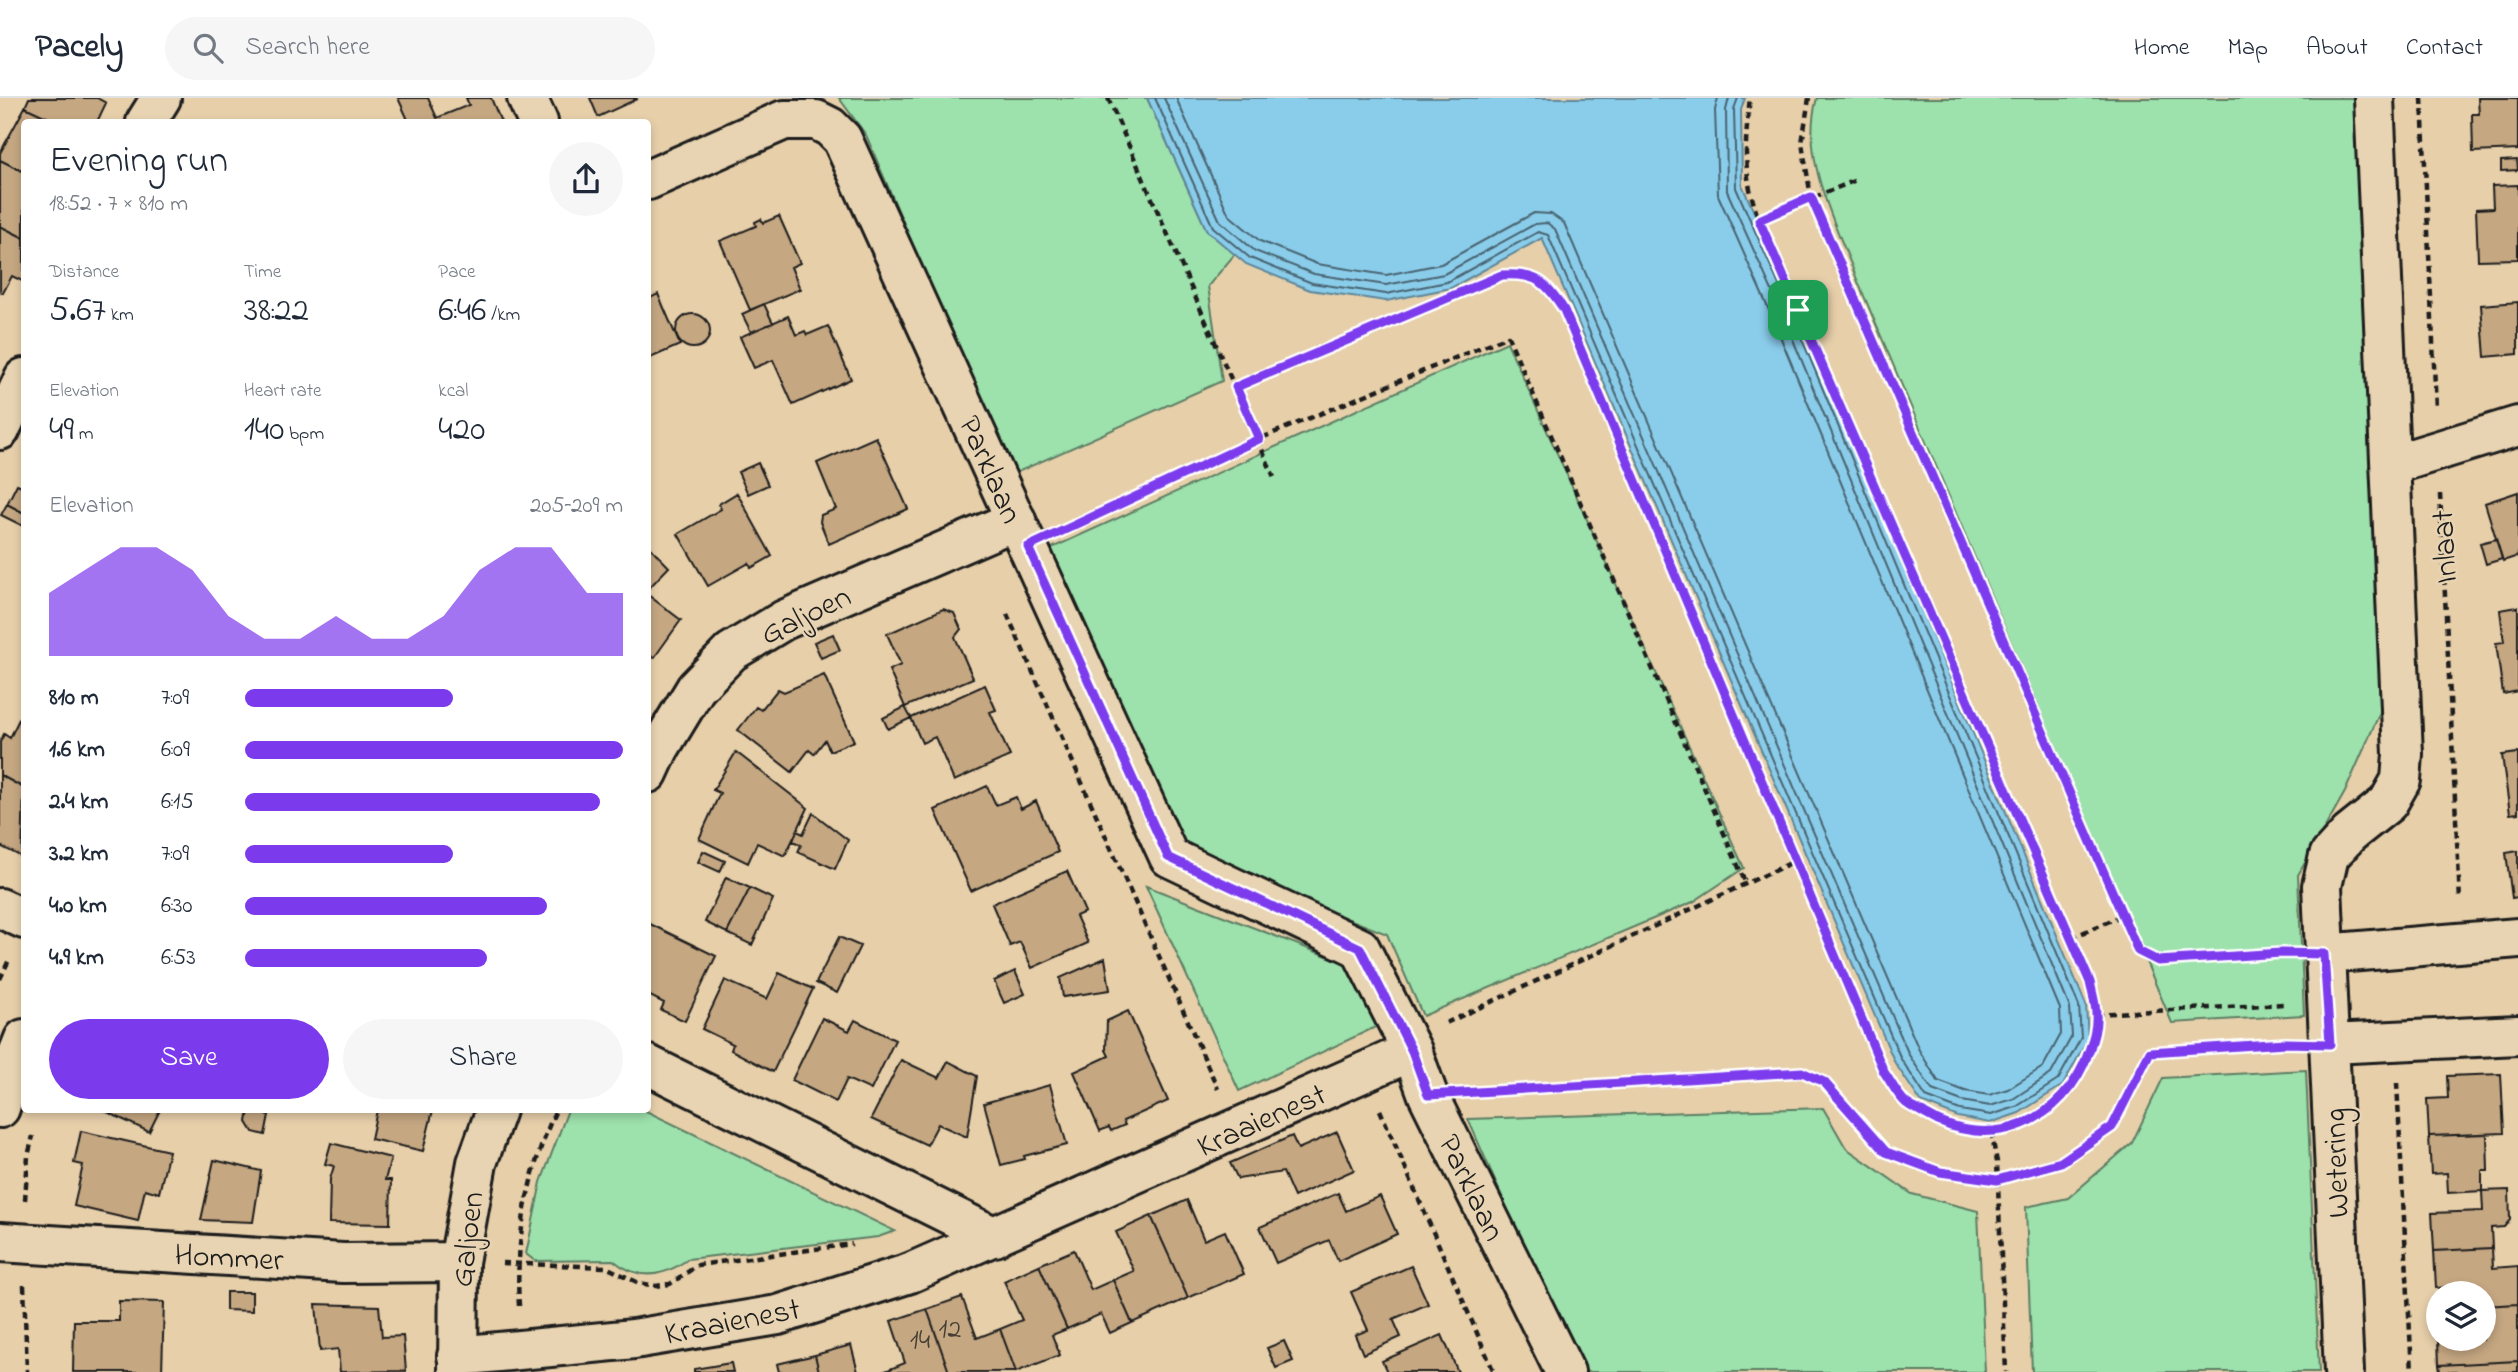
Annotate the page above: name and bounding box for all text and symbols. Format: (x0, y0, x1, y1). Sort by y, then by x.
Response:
search box (165, 17, 655, 80)
text: Pacely (35, 24, 123, 72)
icon: search (189, 29, 227, 67)
text: Search here (245, 29, 370, 67)
text: Home (2134, 31, 2190, 66)
text: Map (2228, 31, 2268, 66)
text: About (2306, 31, 2368, 66)
text: Contact (2406, 31, 2483, 66)
text: Evening run (49, 134, 228, 190)
button: share (549, 142, 623, 216)
text: 18:52 · 7 × 810 m (49, 188, 188, 221)
text: Distance (49, 259, 119, 286)
text: Time (244, 259, 281, 286)
text: Pace (438, 259, 475, 286)
pin (1768, 280, 1828, 340)
text: 5.67 (49, 286, 106, 337)
text: 38:22 (244, 286, 309, 337)
text: 6:46 (438, 286, 487, 337)
icon: arrive (1779, 291, 1817, 329)
text: km (106, 302, 134, 329)
text: /km (487, 302, 520, 329)
text: Elevation (49, 378, 119, 405)
text: Heart rate (244, 378, 322, 405)
text: kcal (438, 378, 469, 405)
text: 49 (49, 405, 74, 456)
text: 140 (244, 405, 284, 456)
text: 420 (438, 405, 485, 456)
street label: Parklaan (944, 409, 1033, 532)
text: m (74, 421, 93, 448)
text: bpm (284, 421, 324, 448)
text: Elevation (49, 490, 134, 523)
text: 205–209 m (530, 490, 623, 523)
street label: Inlaat (2421, 508, 2472, 585)
street label: Galjoen (753, 575, 860, 659)
text: 810 m (49, 682, 98, 715)
text: 7:09 (161, 682, 189, 715)
text: 1.6 km (49, 734, 105, 767)
text: 6:09 (161, 734, 190, 767)
text: 2.4 km (49, 786, 108, 819)
text: 6:15 (161, 786, 194, 819)
text: 3.2 km (49, 838, 108, 871)
text: 7:09 (161, 838, 189, 871)
text: 4.0 km (49, 890, 107, 923)
text: 6:30 (161, 890, 193, 923)
text: 4.9 km (49, 942, 104, 975)
text: 6:53 (161, 942, 196, 975)
button: Save (49, 1019, 329, 1099)
button: Share (343, 1019, 623, 1099)
street label: Kraaienest (1190, 1073, 1335, 1172)
street label: Wetering (2313, 1107, 2364, 1219)
street label: Parklaan (1424, 1127, 1516, 1250)
street label: Galjoen (440, 1189, 499, 1290)
street label: Hommer (173, 1233, 285, 1286)
map controls (2426, 1281, 2496, 1351)
button: layers (2426, 1281, 2496, 1351)
street label: Kraaienest (661, 1287, 805, 1360)
house number: 12 (939, 1310, 961, 1351)
house number: 14 (910, 1321, 931, 1362)

